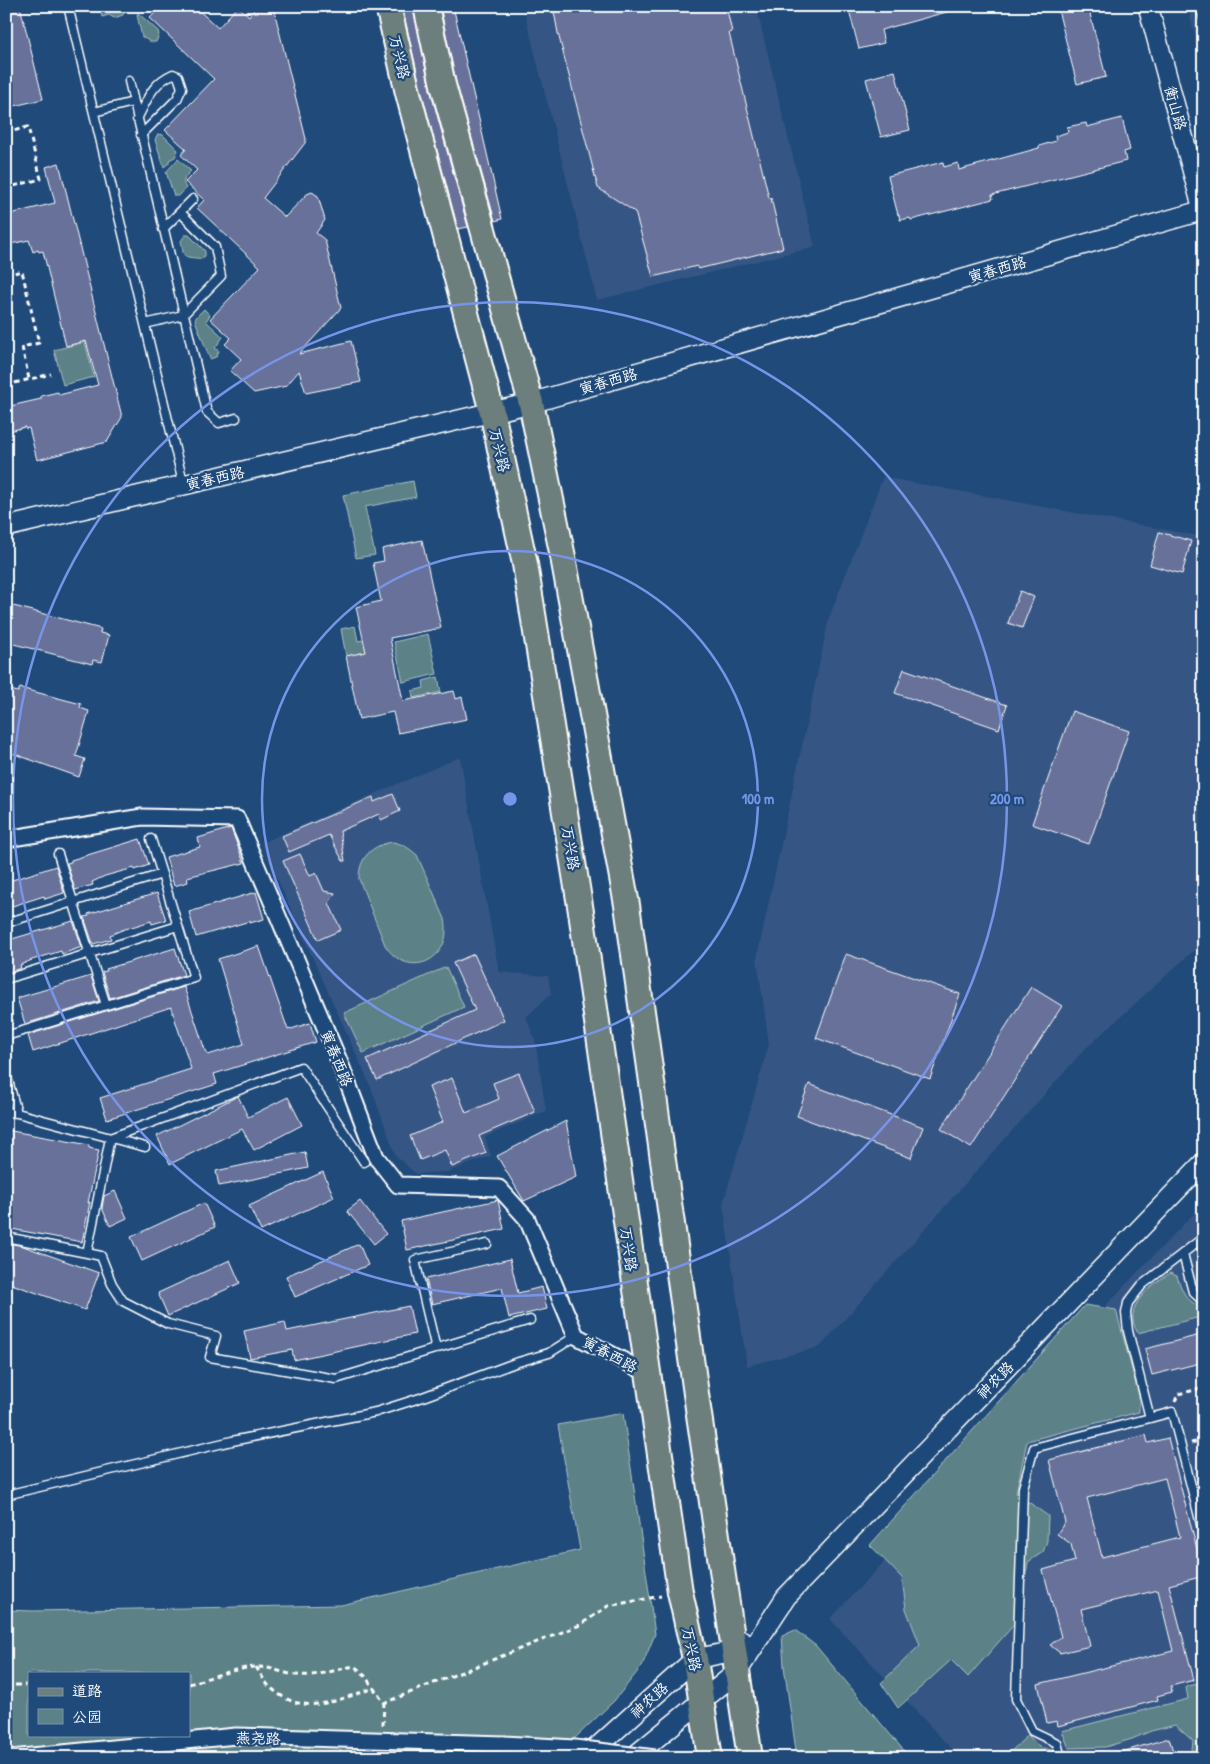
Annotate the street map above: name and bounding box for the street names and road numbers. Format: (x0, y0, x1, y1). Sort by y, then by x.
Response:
street label: 万兴路 (385, 33, 415, 81)
street label: 衡山路 (1160, 84, 1192, 132)
street label: 寅春西路 (965, 251, 1029, 287)
street label: 寅春西路 (576, 363, 640, 399)
street label: 万兴路 (485, 426, 515, 474)
street label: 寅春西路 (183, 461, 247, 495)
street label: 万兴路 (557, 824, 585, 872)
street label: 寅春西路 (316, 1026, 358, 1090)
street label: 万兴路 (615, 1225, 643, 1273)
street label: 寅春西路 (579, 1331, 641, 1377)
street label: 神农路 (972, 1357, 1018, 1403)
street label: 万兴路 (677, 1625, 707, 1673)
street label: 神农路 (625, 1677, 673, 1723)
street label: 燕尧路 (235, 1727, 281, 1749)

